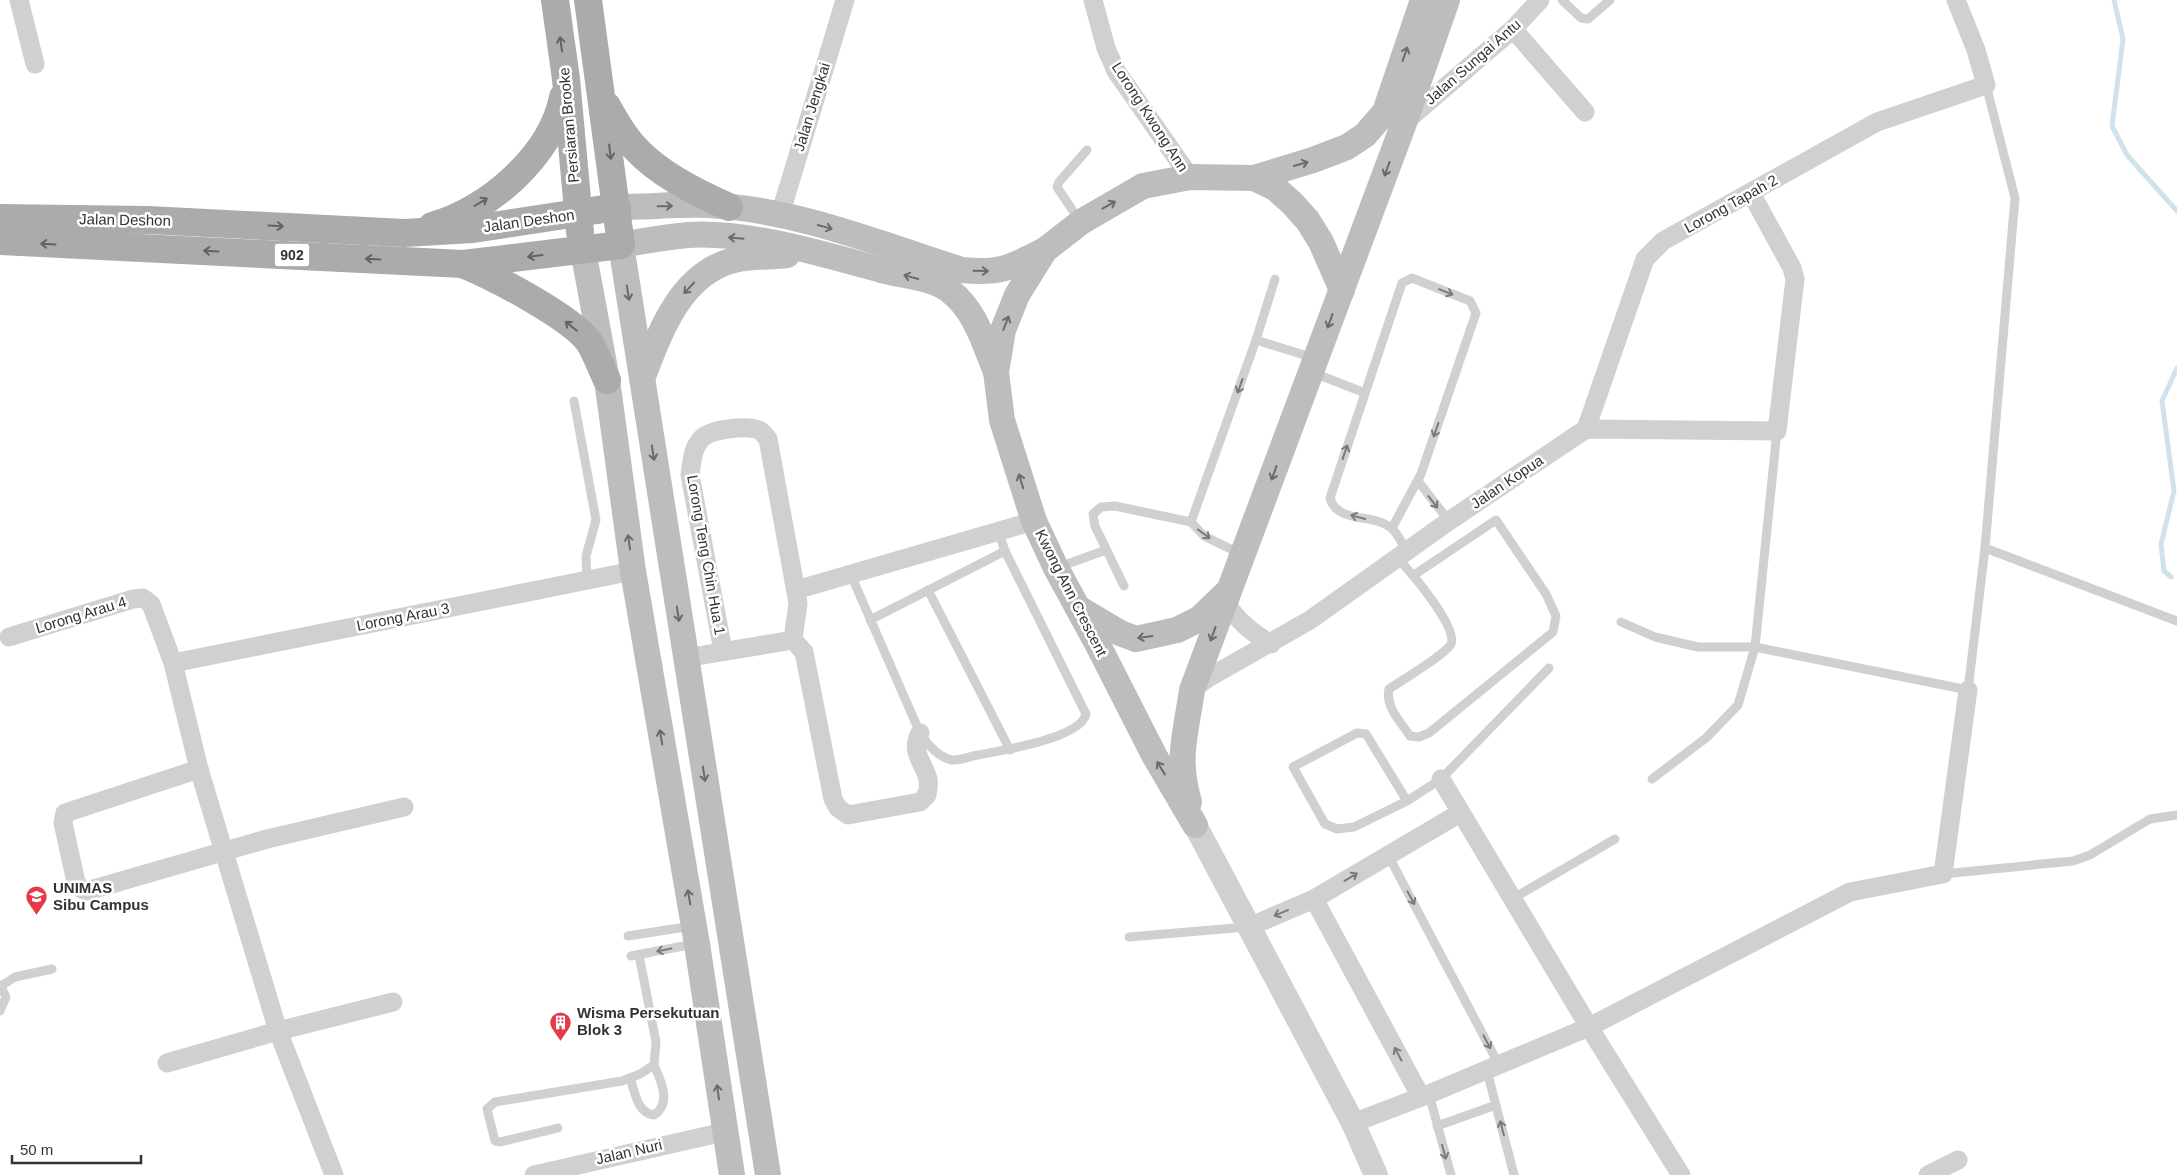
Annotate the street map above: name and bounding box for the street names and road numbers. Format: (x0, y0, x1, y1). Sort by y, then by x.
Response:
street label: Jalan Sungai Antu (1421, 16, 1524, 108)
street label: Lorong Kwong Ann (1109, 59, 1192, 175)
street label: Jalan Jengkai (790, 61, 833, 153)
street label: Persiaran Brooke (555, 67, 582, 184)
street label: Lorong Tapah 2 (1681, 171, 1780, 236)
street label: Jalan Deshon (482, 206, 576, 235)
street label: Jalan Deshon (79, 210, 171, 229)
road number: 902 (274, 244, 310, 266)
street label: Jalan Kopua (1467, 451, 1547, 512)
street label: Lorong Teng Chin Hua 1 (684, 473, 729, 636)
street label: Kwong Ann Crescent (1032, 527, 1111, 660)
street label: Lorong Arau 4 (33, 593, 128, 636)
street label: Lorong Arau 3 (355, 599, 451, 634)
street label: Jalan Nuri (594, 1136, 664, 1167)

